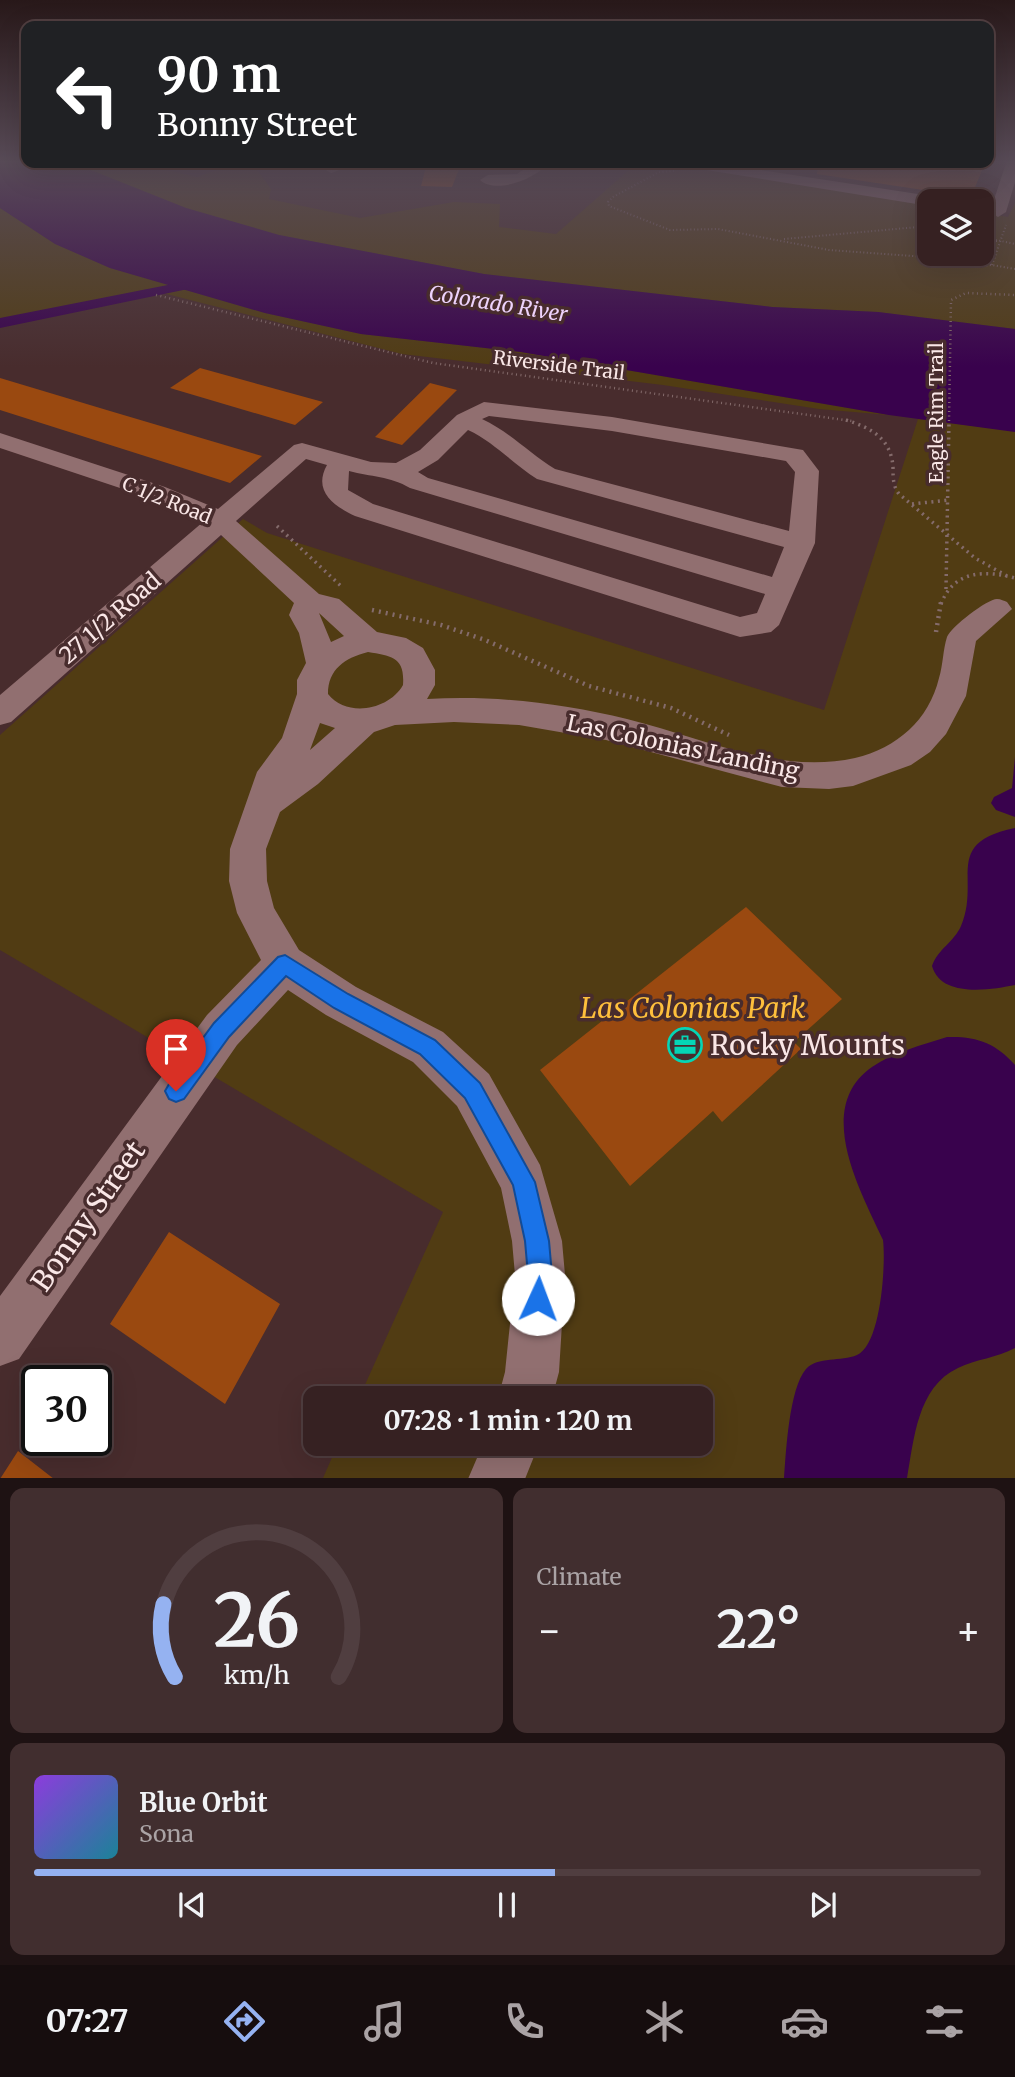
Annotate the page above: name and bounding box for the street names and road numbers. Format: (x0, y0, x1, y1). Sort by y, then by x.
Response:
street label: Eagle Rim Trail (924, 342, 948, 484)
street label: Riverside Trail (492, 345, 627, 385)
street label: C 1/2 Road (119, 471, 215, 529)
street label: 27 1/2 Road (53, 566, 166, 670)
street label: Las Colonias Landing (564, 708, 802, 785)
street label: Bonny Street (23, 1134, 153, 1298)

